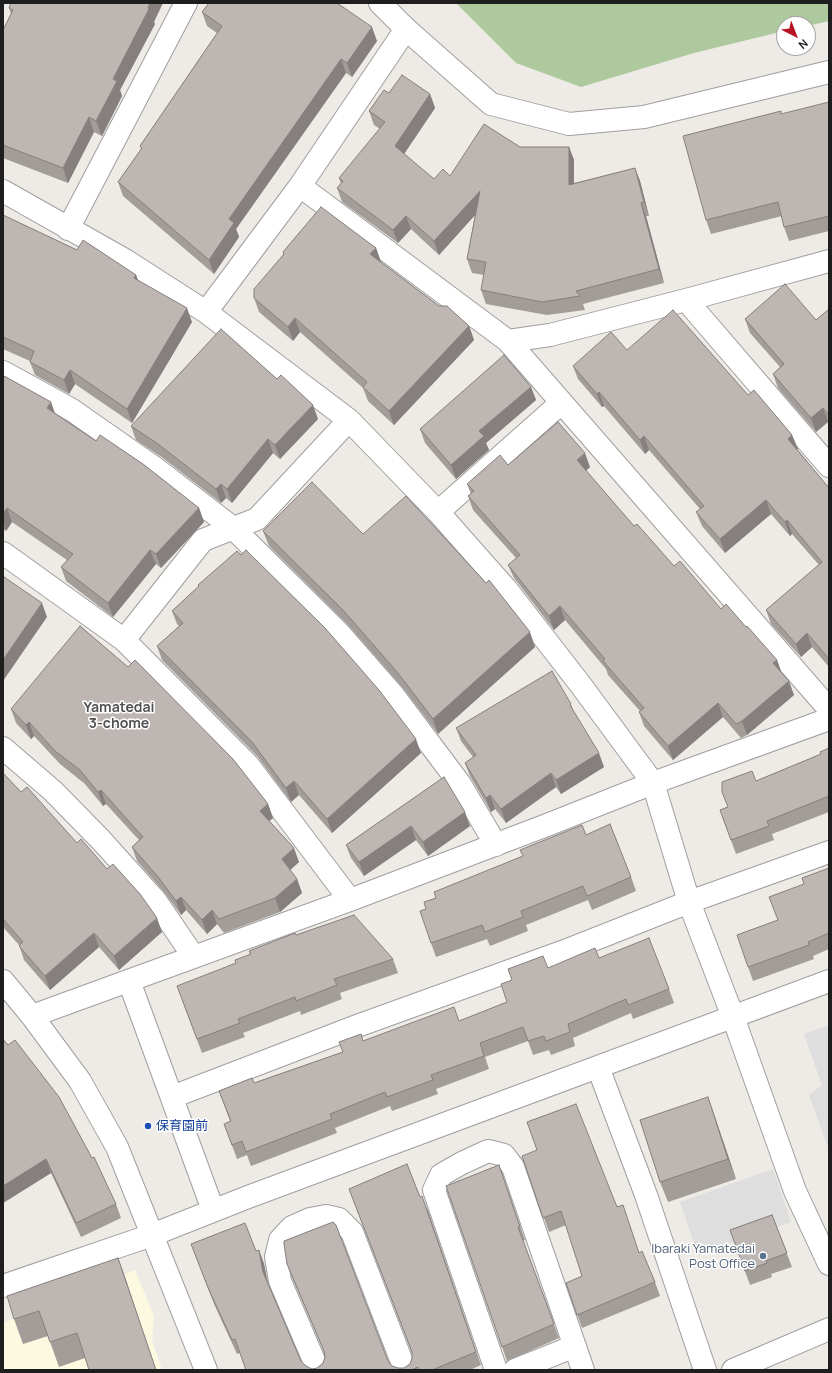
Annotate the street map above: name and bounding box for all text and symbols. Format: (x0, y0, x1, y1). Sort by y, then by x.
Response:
north arrow (776, 16, 816, 56)
text: N (796, 36, 812, 53)
district label: Yamatedai 3-chome (84, 700, 154, 732)
place label: 保育園前 (156, 1118, 208, 1134)
marker: 保育園前 (143, 1121, 153, 1131)
place label: Ibaraki Yamatedai Post Office (651, 1241, 755, 1272)
marker: Ibaraki Yamatedai Post Office (758, 1251, 768, 1261)

